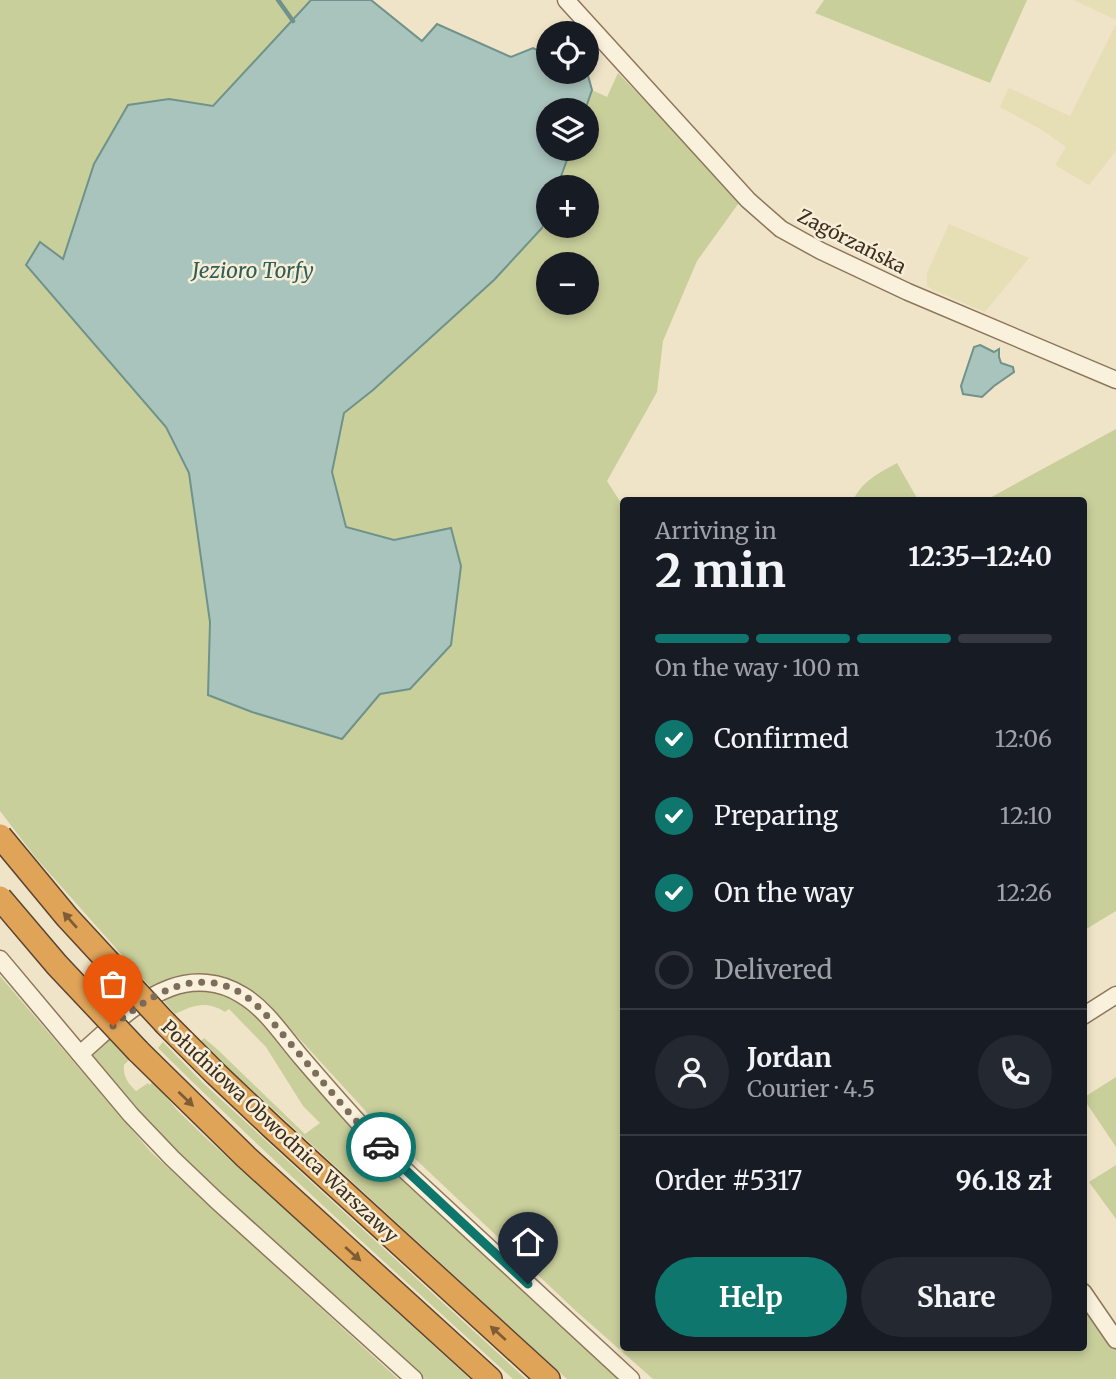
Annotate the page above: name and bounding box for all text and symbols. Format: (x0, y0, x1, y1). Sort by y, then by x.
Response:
map controls (536, 21, 599, 315)
button: locate (536, 21, 599, 84)
button: layers (536, 98, 599, 161)
button: + (536, 175, 599, 238)
street label: Zagórzańska (794, 203, 910, 279)
button: − (536, 252, 599, 315)
water label: Jezioro Torfy (190, 257, 314, 284)
text: Arriving in (655, 516, 777, 545)
text: 12:35–12:40 (908, 540, 1052, 573)
text: 2 min (655, 542, 786, 600)
text: On the way · 100 m (655, 653, 860, 682)
icon: check (655, 720, 693, 758)
text: Confirmed (714, 722, 849, 755)
text: 12:06 (995, 724, 1052, 753)
icon: check (655, 797, 693, 835)
text: Preparing (714, 799, 838, 832)
text: 12:10 (1000, 801, 1052, 830)
icon: check (655, 874, 693, 912)
text: On the way (714, 876, 854, 909)
text: 12:26 (996, 878, 1052, 907)
one-way arrow (62, 911, 78, 929)
text: Delivered (714, 953, 833, 986)
pin (83, 954, 143, 1026)
icon: bag (94, 965, 132, 1003)
street label: Południowa Obwodnica Warszawy (156, 1015, 404, 1247)
button: person (655, 1035, 729, 1109)
button: phone (978, 1035, 1052, 1109)
text: Jordan (747, 1041, 832, 1074)
text: Courier · 4.5 (747, 1074, 875, 1103)
one-way arrow (178, 1091, 195, 1108)
courier (346, 1112, 416, 1182)
icon: car (362, 1128, 400, 1166)
text: Order #5317 (655, 1164, 802, 1197)
text: 96.18 zł (956, 1164, 1052, 1197)
pin (498, 1212, 558, 1284)
icon: home (509, 1223, 547, 1261)
one-way arrow (344, 1246, 362, 1262)
button: Help (655, 1257, 847, 1337)
button: Share (861, 1257, 1052, 1337)
one-way arrow (489, 1325, 507, 1341)

